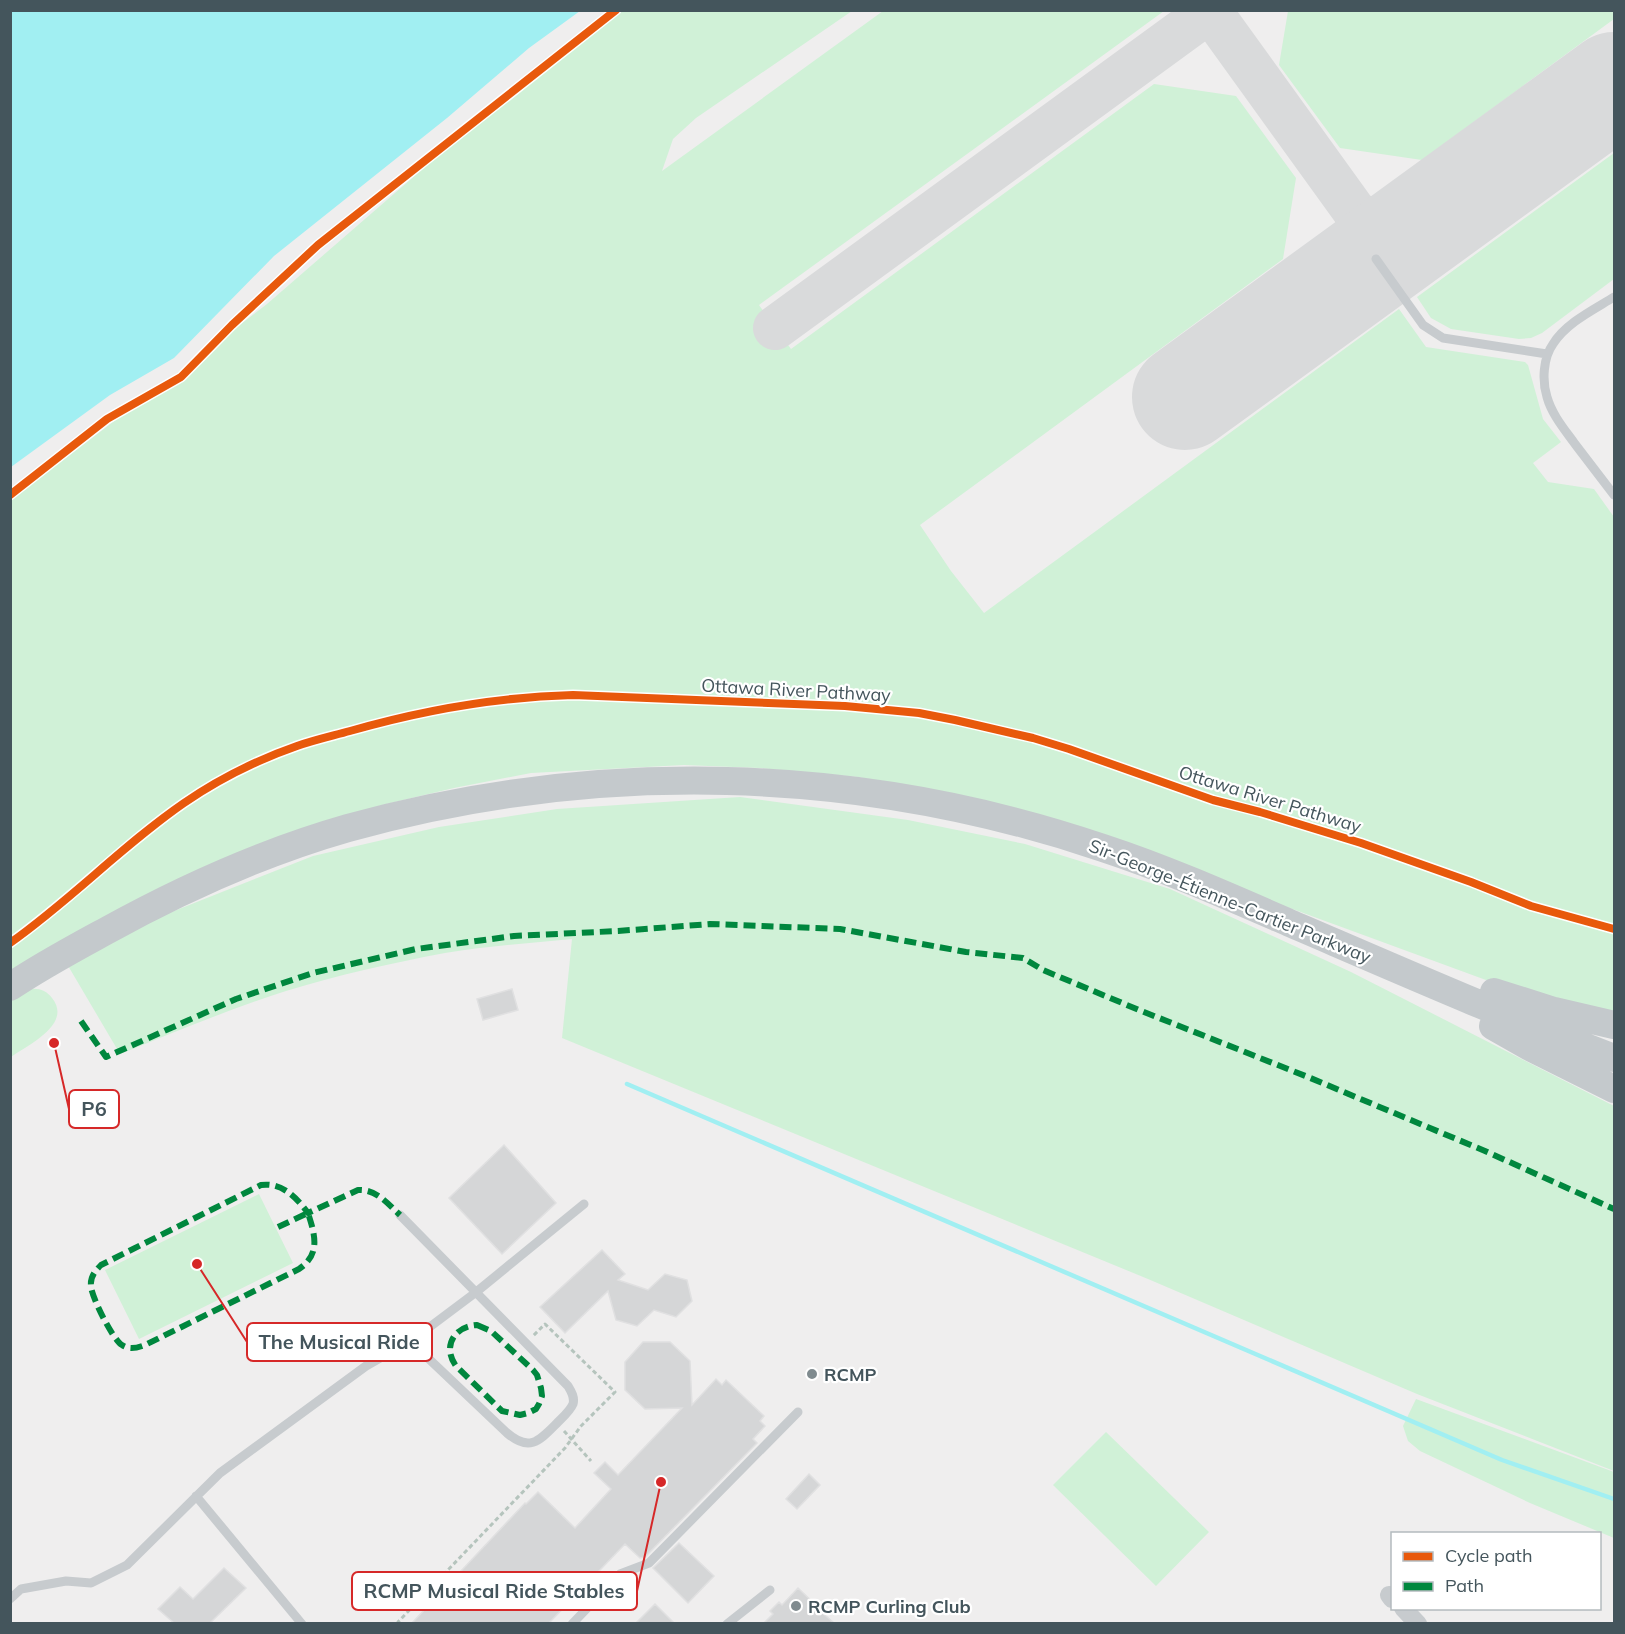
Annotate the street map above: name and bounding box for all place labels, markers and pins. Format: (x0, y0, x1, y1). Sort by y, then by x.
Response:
callout: P6 (69, 1090, 119, 1128)
callout: The Musical Ride (247, 1323, 432, 1361)
place label: RCMP (824, 1363, 877, 1386)
marker: RCMP (805, 1367, 819, 1381)
callout: RCMP Musical Ride Stables (352, 1572, 637, 1610)
place label: RCMP Curling Club (808, 1595, 971, 1618)
marker: RCMP Curling Club (789, 1599, 803, 1613)

